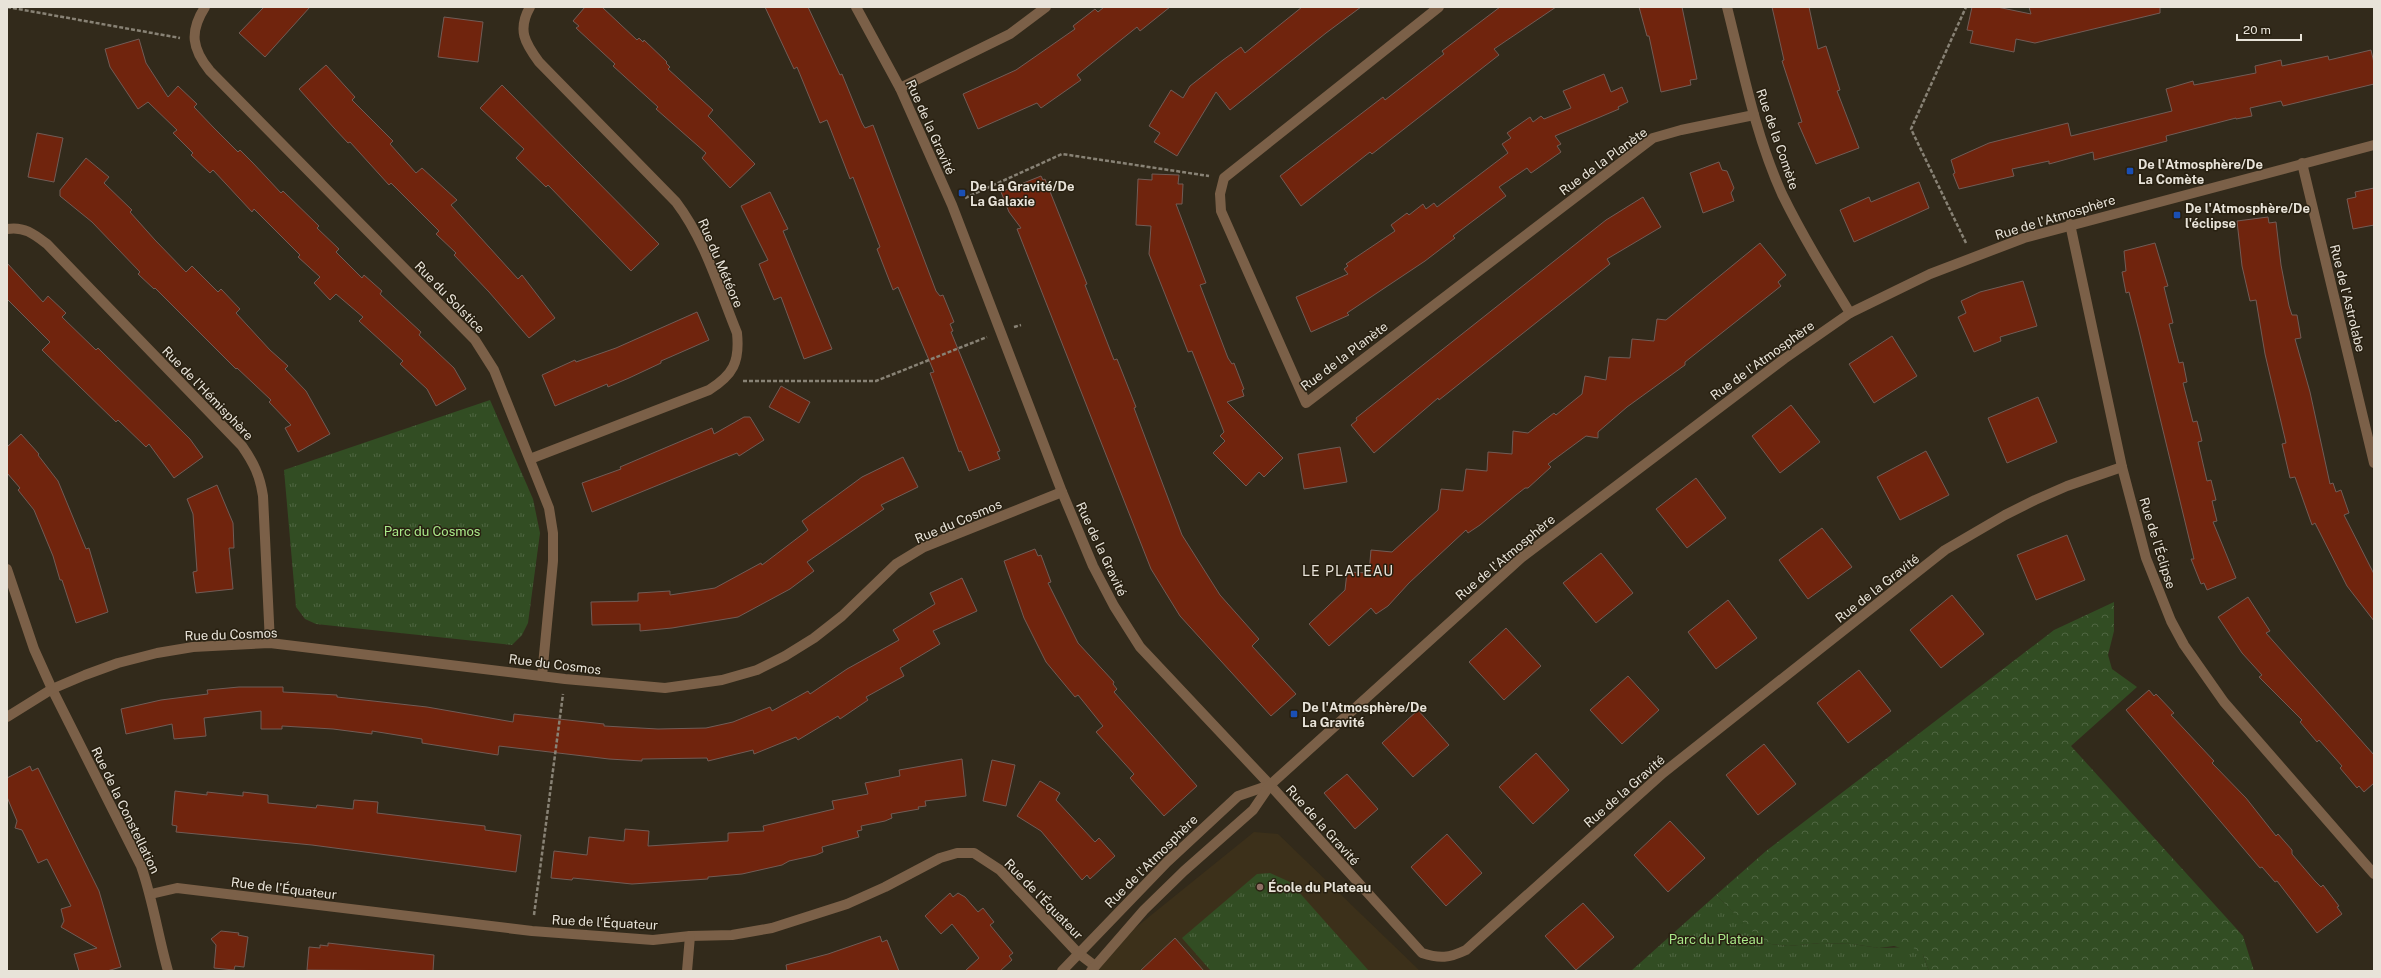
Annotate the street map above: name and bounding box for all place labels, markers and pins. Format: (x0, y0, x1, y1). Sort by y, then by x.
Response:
place label: De l'Atmosphère/De La Comète (2138, 157, 2263, 187)
marker: De l'Atmosphère/De La Comète (2125, 166, 2135, 176)
place label: De La Gravité/De La Galaxie (970, 179, 1074, 209)
marker: De La Gravité/De La Galaxie (957, 188, 967, 198)
place label: De l'Atmosphère/De l'éclipse (2185, 201, 2310, 231)
marker: De l'Atmosphère/De l'éclipse (2172, 210, 2182, 220)
place label: De l'Atmosphère/De La Gravité (1302, 700, 1427, 730)
marker: De l'Atmosphère/De La Gravité (1289, 709, 1299, 719)
place label: École du Plateau (1268, 879, 1371, 895)
marker: École du Plateau (1255, 882, 1265, 892)

